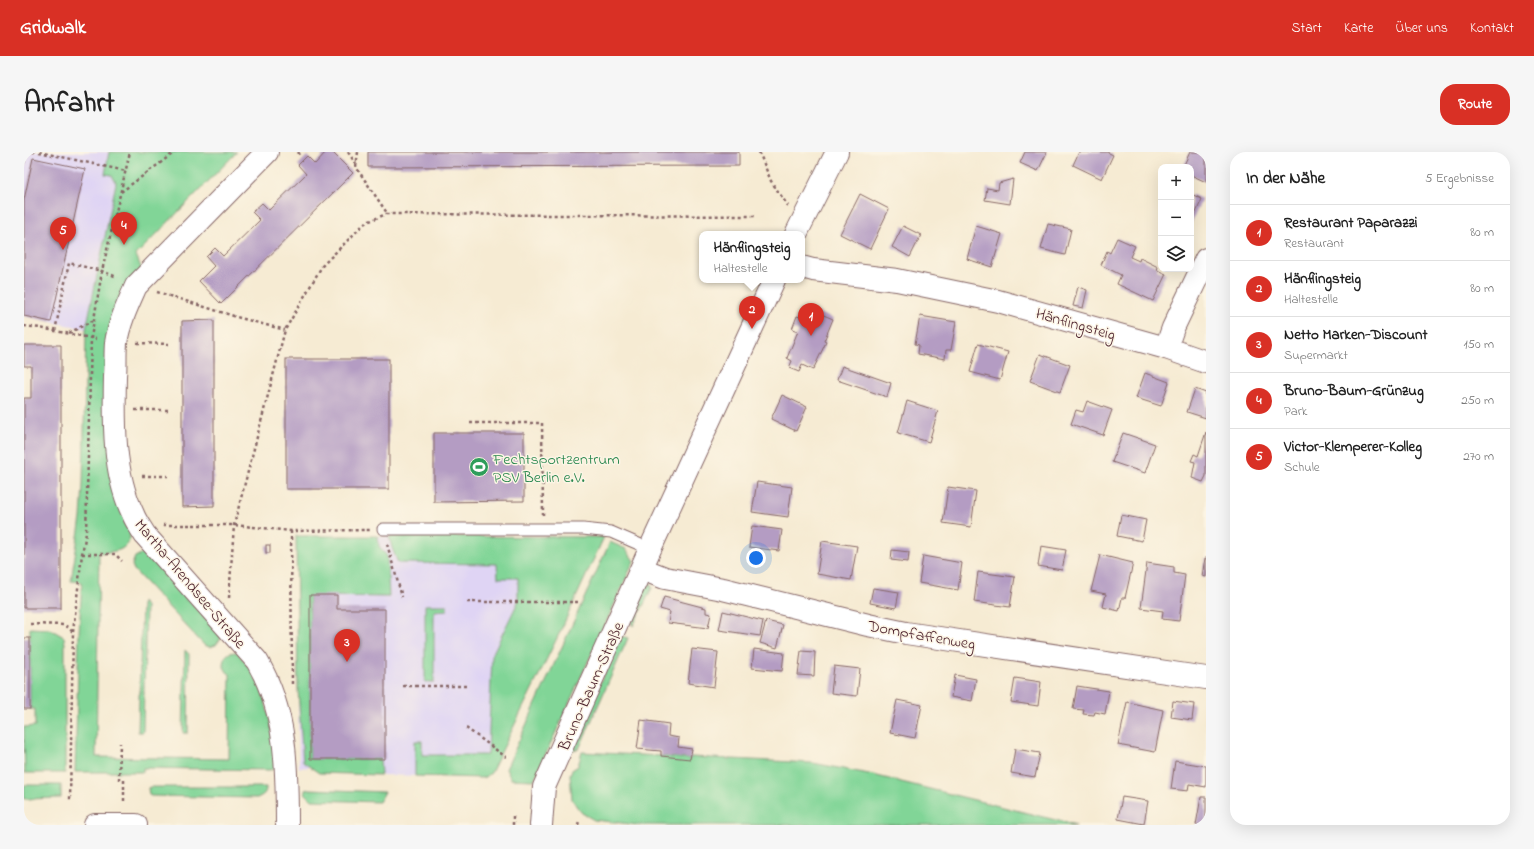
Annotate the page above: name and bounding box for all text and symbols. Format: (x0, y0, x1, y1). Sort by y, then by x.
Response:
text: Gridwalk (20, 15, 86, 42)
text: Start (1292, 18, 1322, 39)
text: Karte (1344, 18, 1374, 39)
text: Über uns (1396, 18, 1448, 39)
text: Kontakt (1470, 18, 1514, 39)
text: Anfahrt (24, 84, 115, 125)
button: Route (1440, 84, 1510, 125)
map controls (1158, 164, 1194, 272)
button: + (1158, 164, 1194, 200)
text: In der Nähe (1246, 166, 1325, 191)
text: 5 Ergebnisse (1425, 169, 1494, 188)
button: − (1158, 200, 1194, 236)
pin: 4 (111, 212, 137, 245)
text: Restaurant Paparazzi (1284, 212, 1417, 234)
pin: 5 (50, 217, 76, 250)
text: 1 (1257, 223, 1261, 242)
text: 80 m (1470, 223, 1494, 242)
popup (699, 231, 805, 283)
text: Restaurant (1284, 234, 1344, 253)
button: layers (1158, 236, 1194, 272)
text: Hänflingsteig (714, 237, 790, 259)
text: Haltestelle (714, 259, 767, 278)
text: Hänflingsteig (1284, 268, 1361, 290)
text: 2 (1256, 279, 1262, 298)
text: 80 m (1470, 279, 1494, 298)
text: Haltestelle (1284, 290, 1338, 309)
pin: 2 (739, 296, 765, 329)
street label: Hänflingsteig (1033, 302, 1118, 348)
pin: 1 (798, 303, 824, 336)
text: Netto Marken-Discount (1284, 324, 1427, 346)
text: 3 (1256, 335, 1262, 354)
text: 150 m (1463, 335, 1494, 354)
text: Supermarkt (1284, 346, 1348, 365)
text: Bruno-Baum-Grünzug (1284, 380, 1424, 402)
text: 4 (1256, 391, 1262, 410)
text: 250 m (1461, 391, 1494, 410)
text: Park (1284, 402, 1308, 421)
text: Victor-Klemperer-Kolleg (1284, 436, 1422, 458)
text: 5 (1255, 447, 1263, 466)
text: 270 m (1463, 447, 1494, 466)
place label: Fechtsportzentrum PSV Berlin e.V. (492, 448, 620, 490)
sports icon: Fechtsportzentrum PSV Berlin e.V. (468, 456, 490, 478)
text: Schule (1284, 458, 1320, 477)
street label: Martha-Arendsee-Straße (128, 514, 252, 655)
your location (746, 548, 766, 568)
street label: Dompfaffenweg (865, 615, 977, 657)
street label: Bruno-Baum-Straße (552, 618, 631, 756)
pin: 3 (334, 629, 360, 662)

